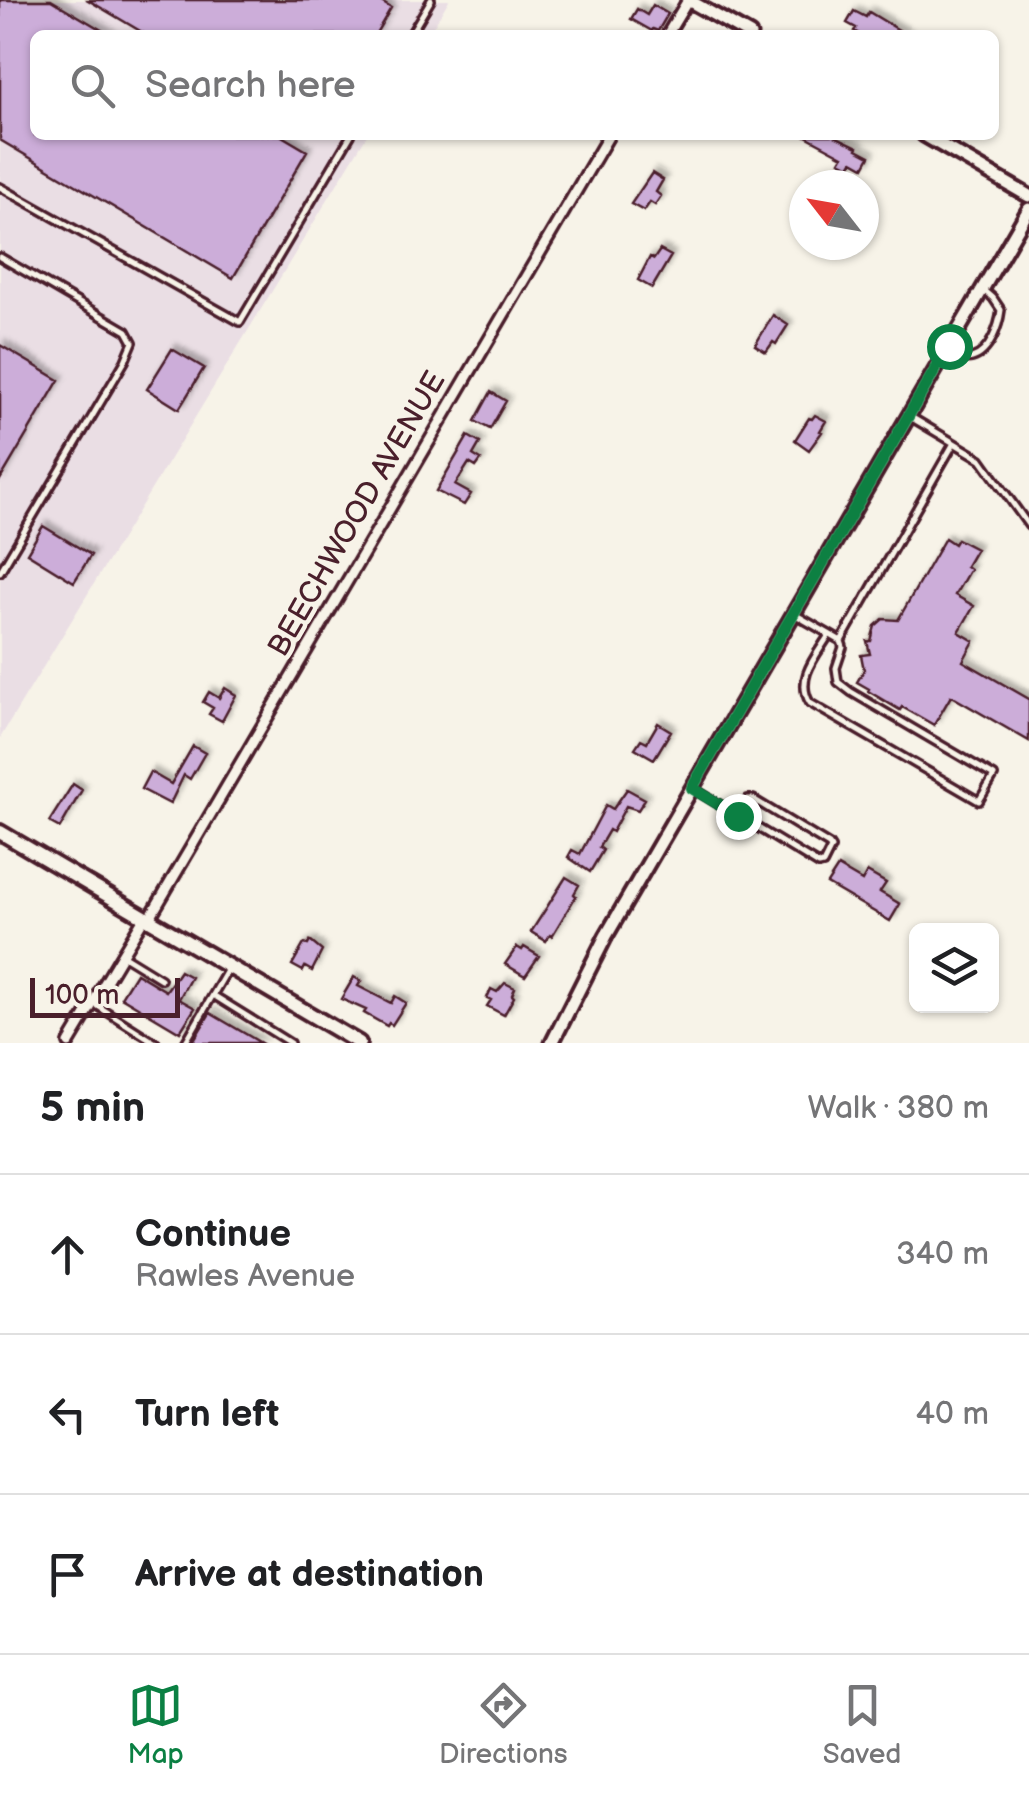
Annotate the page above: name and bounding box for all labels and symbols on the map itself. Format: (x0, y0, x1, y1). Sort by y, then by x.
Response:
north arrow (789, 170, 879, 260)
route start (927, 324, 973, 370)
street label: BEECHWOOD AVENUE (261, 365, 453, 663)
route end (716, 794, 762, 840)
scale bar (30, 973, 180, 1018)

